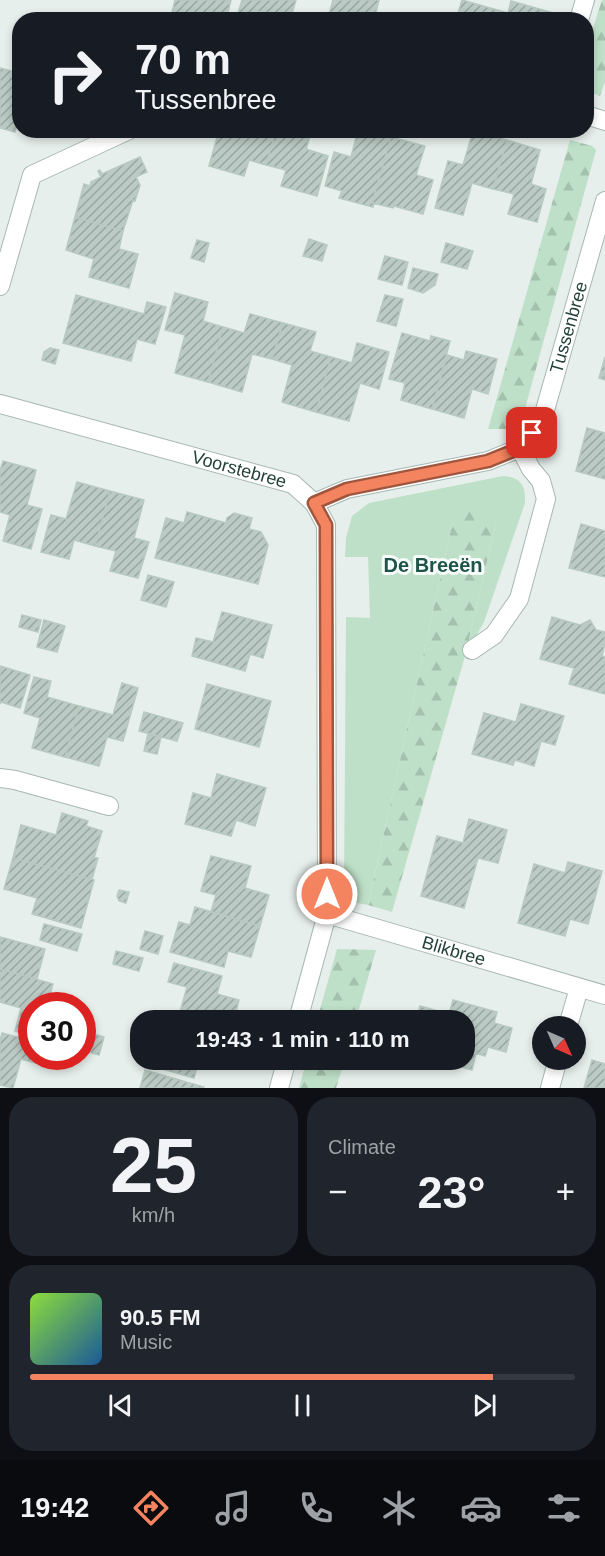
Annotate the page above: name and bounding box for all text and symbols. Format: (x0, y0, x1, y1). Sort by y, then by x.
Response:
icon: right (36, 36, 114, 114)
text: 70 m (135, 36, 231, 83)
text: Tussenbree (135, 85, 277, 115)
street label: Tussenbree (546, 279, 591, 375)
pin (506, 407, 557, 458)
icon: arrive (515, 416, 548, 449)
street label: Voorstebree (190, 447, 289, 492)
district label: De Breeën (384, 554, 482, 576)
position arrow (295, 862, 359, 926)
street label: Blikbree (420, 932, 488, 970)
speed limit sign: 30 (18, 992, 96, 1070)
north arrow (532, 1016, 586, 1070)
map controls (532, 1016, 586, 1070)
text: 19:43 · 1 min · 110 m (196, 1027, 410, 1052)
text: 25 (110, 1121, 197, 1209)
text: Climate (328, 1136, 396, 1158)
text: 23° (417, 1167, 486, 1218)
text: − (328, 1173, 347, 1210)
text: + (556, 1173, 575, 1210)
text: km/h (132, 1204, 175, 1226)
text: 90.5 FM (120, 1305, 201, 1330)
text: Music (120, 1331, 172, 1353)
icon: previous (104, 1389, 137, 1422)
icon: pause (286, 1389, 319, 1422)
icon: next (468, 1389, 501, 1422)
icon: directions (130, 1487, 172, 1529)
icon: music (212, 1487, 254, 1529)
icon: phone (295, 1487, 337, 1529)
icon: climate (378, 1487, 420, 1529)
icon: car (460, 1487, 502, 1529)
icon: filters (543, 1487, 585, 1529)
text: 19:42 (20, 1493, 89, 1523)

